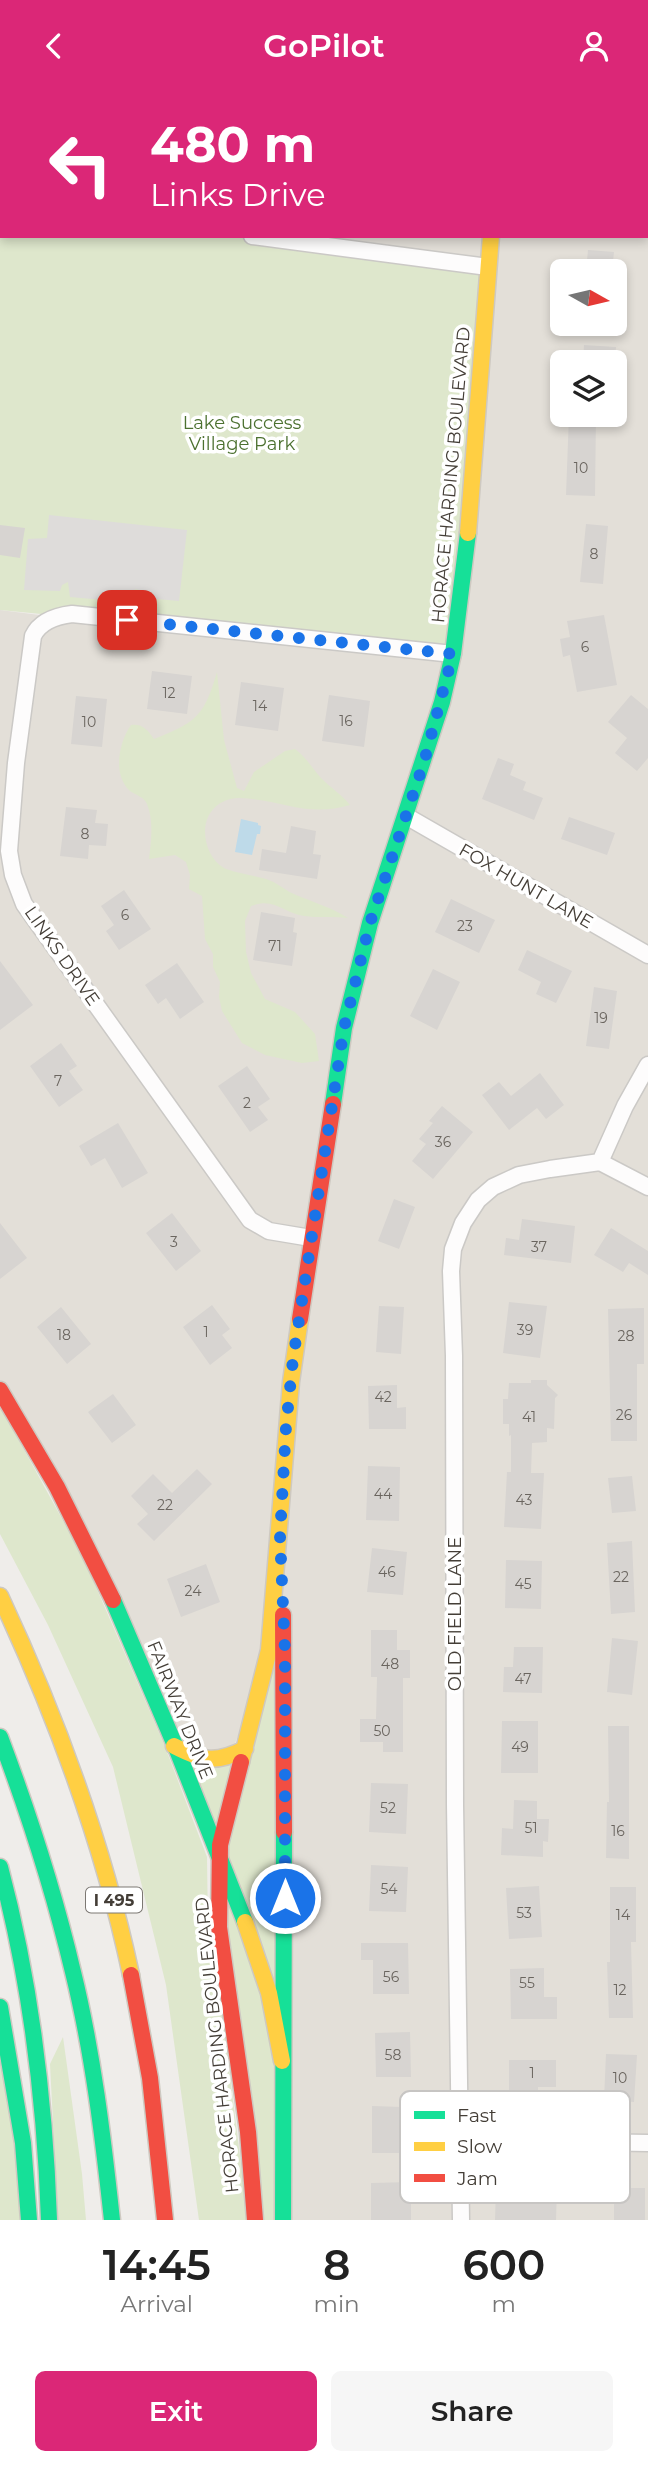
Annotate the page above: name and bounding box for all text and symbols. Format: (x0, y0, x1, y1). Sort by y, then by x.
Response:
text: GoPilot (263, 26, 385, 65)
icon: back (35, 27, 73, 65)
icon: person (575, 27, 613, 65)
text: 480 m (150, 115, 315, 174)
icon: left (35, 119, 126, 210)
text: Links Drive (150, 175, 326, 214)
north arrow (550, 259, 626, 336)
map controls (550, 259, 627, 427)
street label: HORACE HARDING BOULEVARD (427, 326, 475, 624)
button: layers (550, 350, 627, 427)
park label: Lake Success Village Park (183, 412, 302, 455)
house number: 10 (574, 459, 588, 477)
house number: 8 (590, 545, 599, 563)
pin (97, 590, 157, 650)
icon: arrive (108, 601, 146, 639)
house number: 6 (581, 638, 590, 656)
house number: 12 (162, 684, 176, 702)
house number: 14 (253, 697, 268, 715)
house number: 16 (339, 712, 353, 730)
house number: 10 (82, 713, 96, 731)
house number: 8 (81, 825, 90, 843)
street label: FOX HUNT LANE (455, 839, 597, 933)
street label: LINKS DRIVE (20, 902, 104, 1010)
house number: 6 (121, 906, 130, 924)
house number: 23 (457, 917, 473, 935)
house number: 71 (268, 937, 282, 955)
house number: 19 (594, 1009, 608, 1027)
house number: 7 (54, 1072, 62, 1090)
house number: 2 (243, 1094, 251, 1112)
house number: 36 (435, 1133, 452, 1151)
house number: 3 (170, 1233, 178, 1251)
house number: 37 (531, 1238, 547, 1256)
house number: 39 (517, 1321, 533, 1339)
house number: 1 (203, 1323, 209, 1341)
house number: 18 (57, 1326, 71, 1344)
house number: 28 (618, 1327, 635, 1345)
house number: 42 (374, 1388, 392, 1406)
house number: 26 (616, 1406, 633, 1424)
house number: 41 (522, 1408, 536, 1426)
house number: 44 (374, 1485, 393, 1503)
house number: 43 (516, 1491, 533, 1509)
house number: 22 (157, 1496, 173, 1514)
street label: OLD FIELD LANE (444, 1537, 466, 1691)
house number: 46 (378, 1563, 396, 1581)
house number: 22 (613, 1568, 629, 1586)
house number: 45 (514, 1575, 532, 1593)
house number: 24 (185, 1582, 202, 1600)
street label: FAIRWAY DRIVE (142, 1638, 218, 1782)
house number: 48 (381, 1655, 399, 1673)
house number: 47 (515, 1670, 531, 1688)
house number: 50 (373, 1722, 391, 1740)
house number: 49 (511, 1738, 529, 1756)
house number: 52 (380, 1799, 396, 1817)
house number: 51 (525, 1819, 537, 1837)
house number: 16 (611, 1822, 625, 1840)
position arrow (248, 1861, 322, 1935)
house number: 54 (380, 1880, 398, 1898)
road number: I 495 (86, 1888, 142, 1913)
street label: HORACE HARDING BOULEVARD (191, 1896, 243, 2194)
house number: 53 (516, 1904, 532, 1922)
house number: 14 (616, 1906, 631, 1924)
house number: 56 (383, 1968, 400, 1986)
house number: 55 (519, 1974, 535, 1992)
house number: 12 (613, 1981, 627, 1999)
house number: 58 (385, 2046, 401, 2064)
house number: 1 (529, 2064, 535, 2082)
house number: 10 (613, 2069, 627, 2087)
legend (400, 2091, 630, 2203)
text: Fast (457, 2104, 497, 2127)
text: Slow (457, 2135, 502, 2158)
text: Jam (456, 2167, 498, 2190)
text: 14:45 (103, 2239, 211, 2291)
text: 8 (323, 2239, 350, 2291)
text: 600 (462, 2239, 545, 2291)
text: Arrival (120, 2290, 193, 2318)
text: min (314, 2290, 360, 2318)
text: m (492, 2290, 516, 2318)
button: Exit (35, 2371, 317, 2451)
button: Share (331, 2371, 613, 2451)

